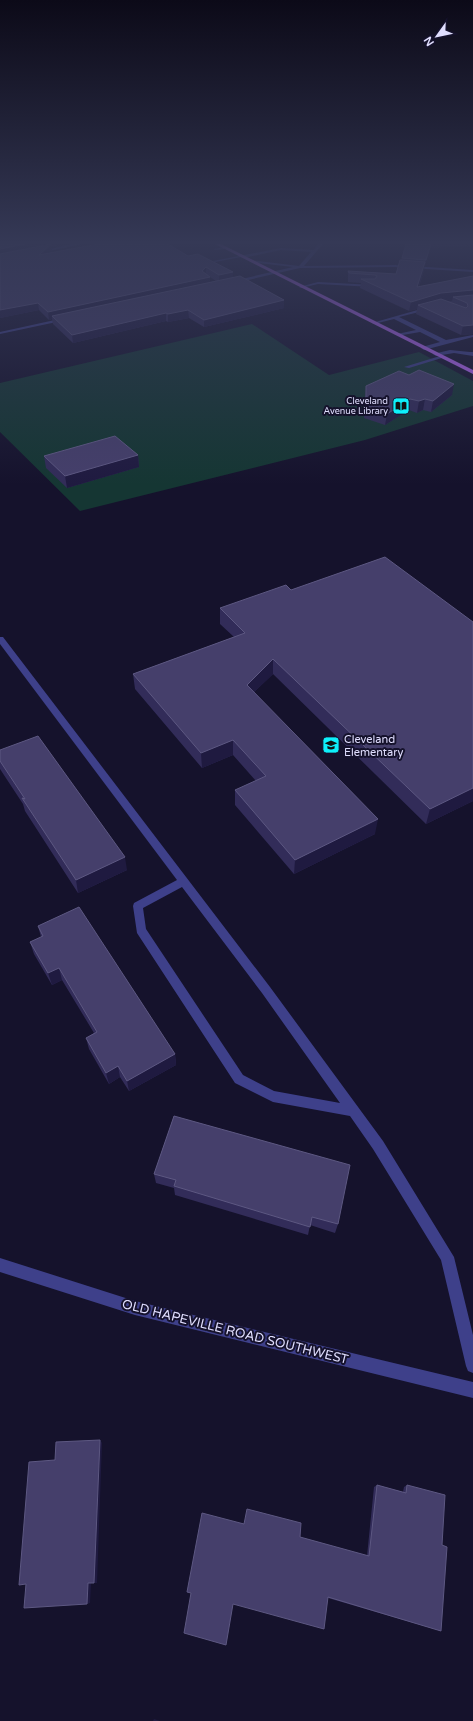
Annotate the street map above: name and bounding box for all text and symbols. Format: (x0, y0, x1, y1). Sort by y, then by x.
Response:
north arrow (417, 16, 457, 56)
text: N (421, 34, 437, 48)
place label: Cleveland Avenue Library (324, 396, 388, 417)
library icon: Cleveland Avenue Library (391, 396, 411, 416)
place label: Cleveland Elementary (344, 733, 403, 759)
school or university icon: Cleveland Elementary (321, 735, 341, 755)
street label: OLD HAPEVILLE ROAD SOUTHWEST (120, 1296, 350, 1368)

